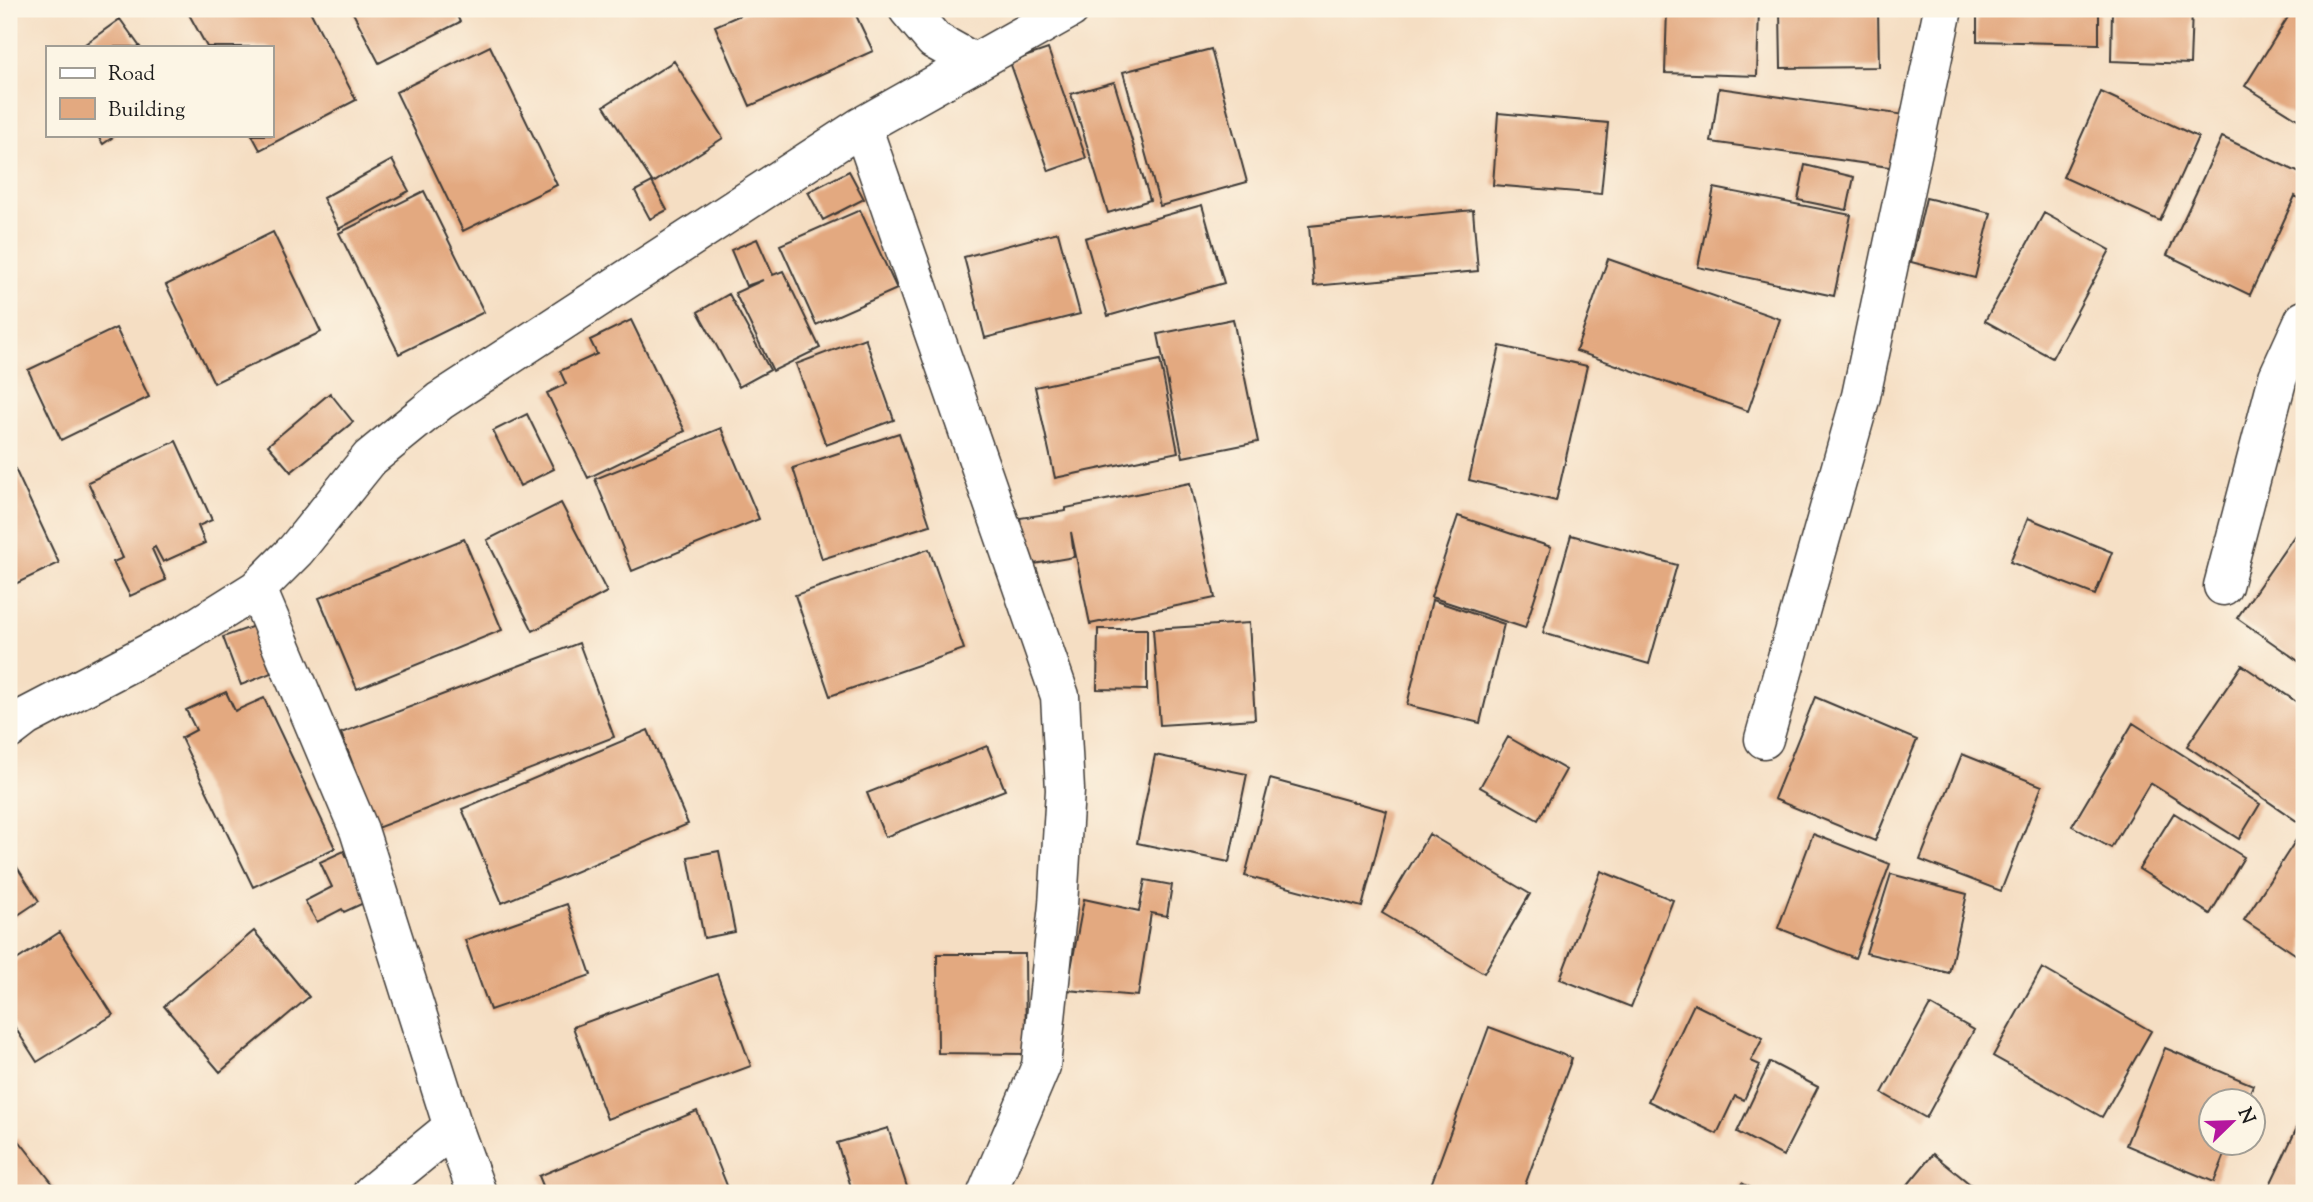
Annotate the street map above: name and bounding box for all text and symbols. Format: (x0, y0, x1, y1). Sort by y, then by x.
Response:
legend (46, 46, 273, 136)
text: Road (108, 60, 155, 90)
text: Building (108, 96, 185, 126)
north arrow (2198, 1086, 2268, 1156)
text: N (2230, 1104, 2261, 1129)

